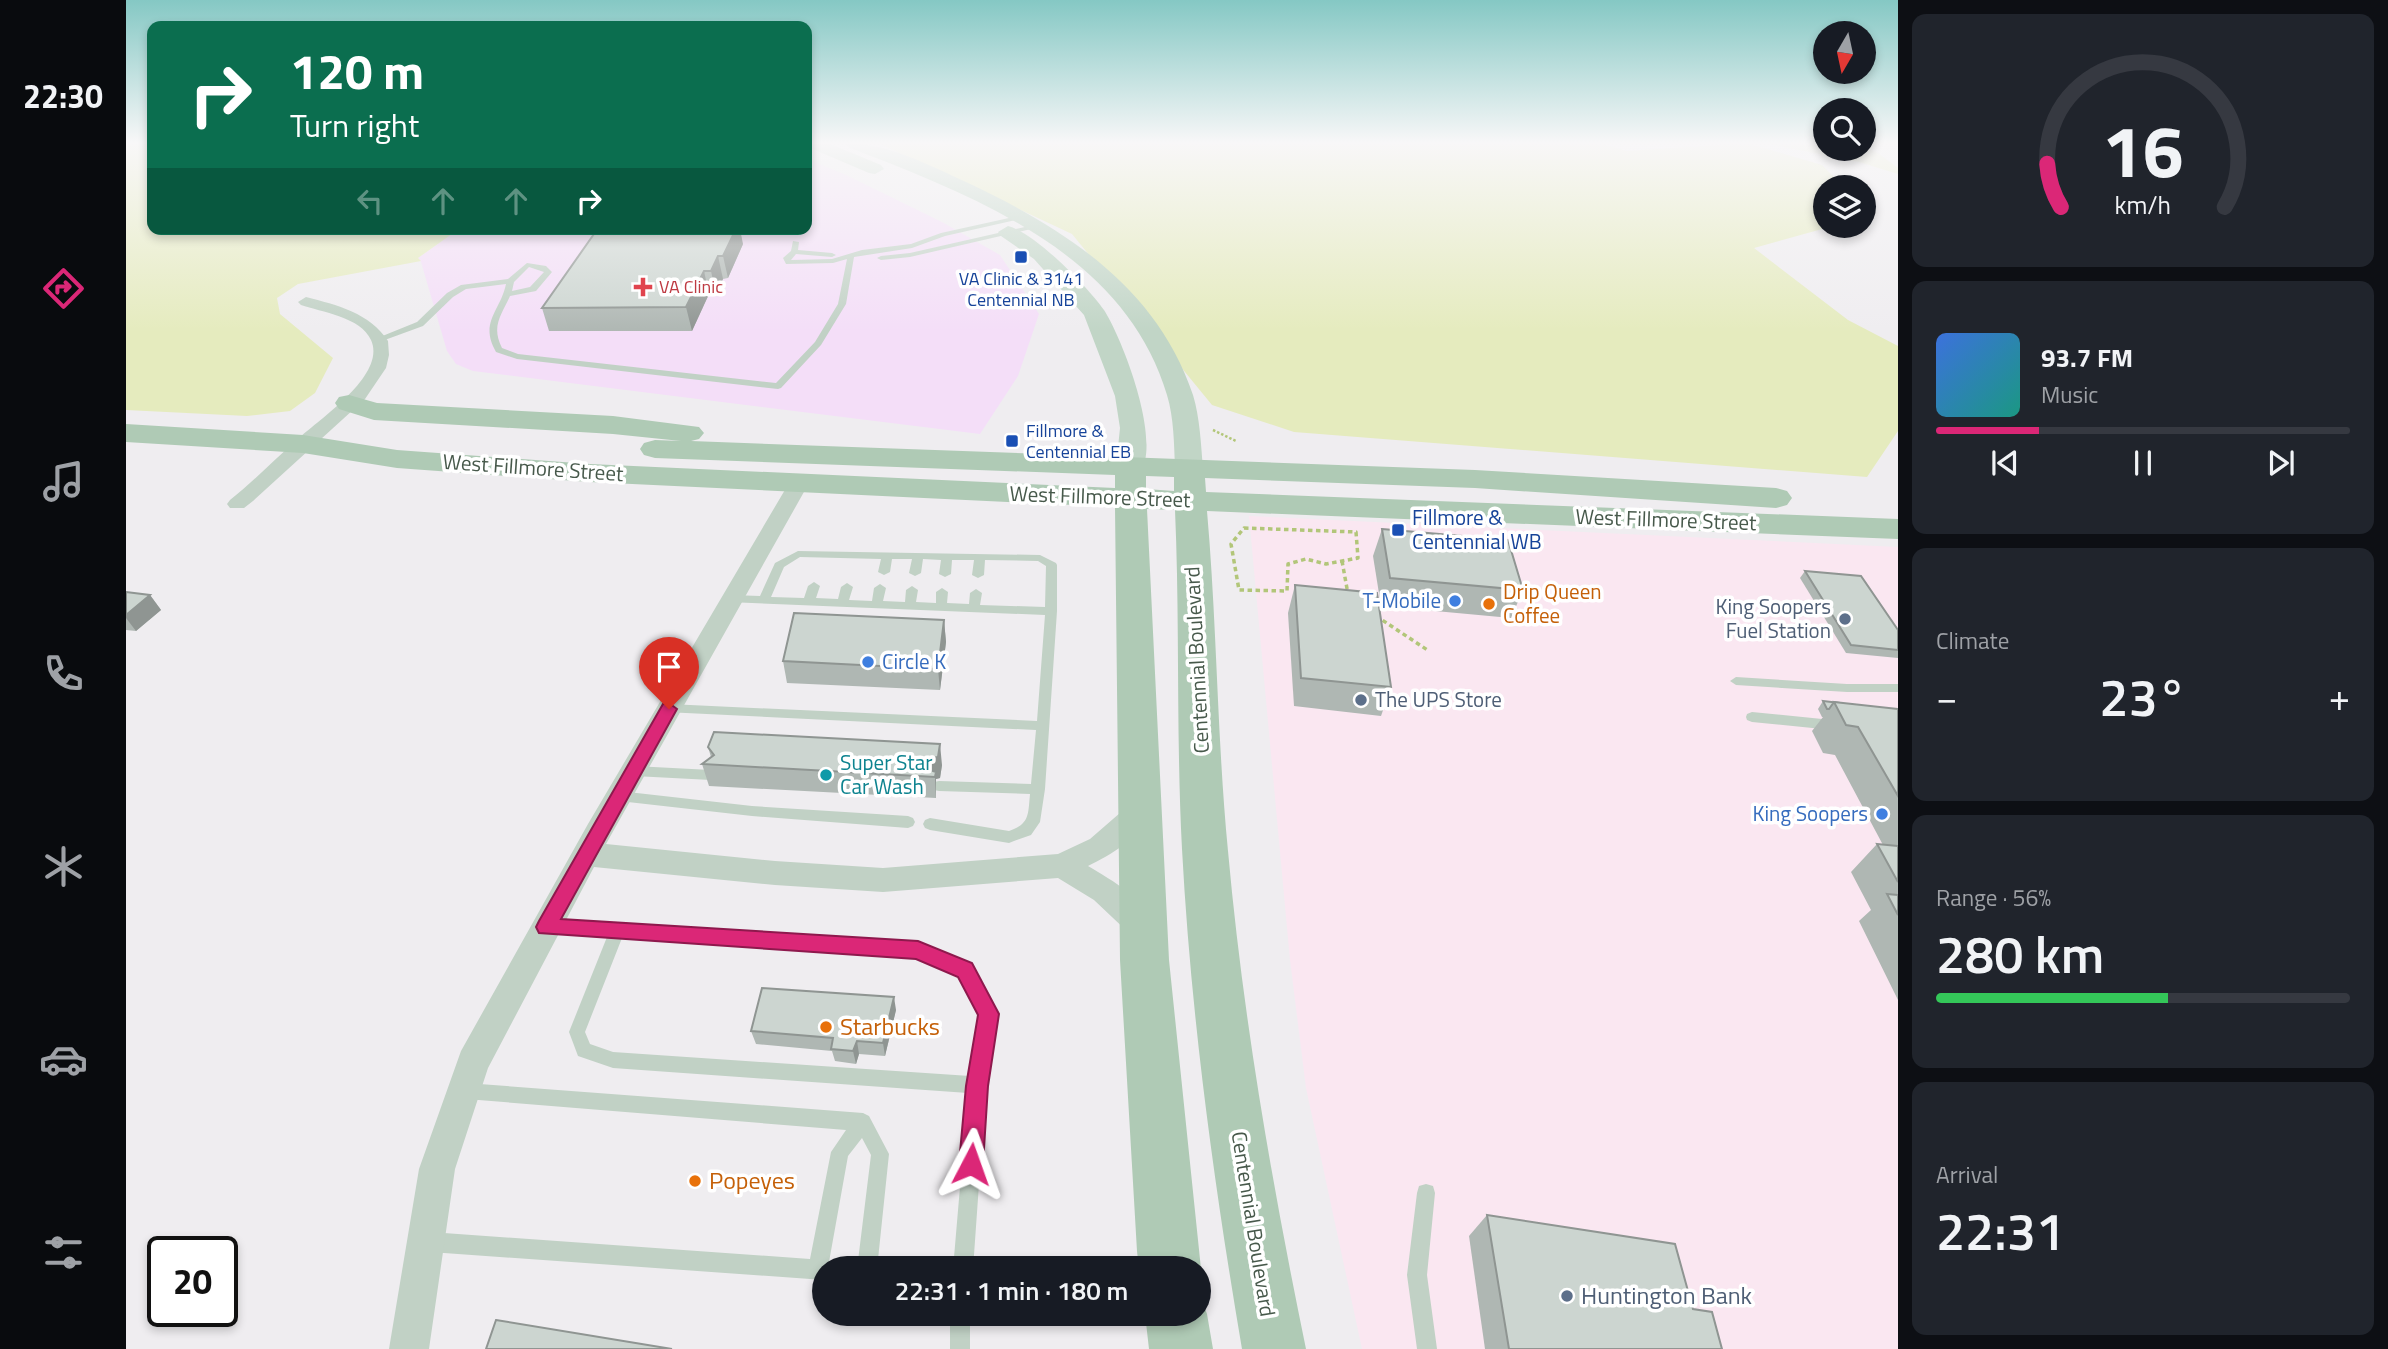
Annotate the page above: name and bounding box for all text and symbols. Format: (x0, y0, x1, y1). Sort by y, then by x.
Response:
north arrow (1813, 21, 1876, 84)
map controls (1813, 21, 1876, 238)
text: 120 m (290, 33, 424, 108)
icon: right (175, 49, 266, 140)
text: 22:30 (23, 72, 103, 120)
text: 16 (2102, 95, 2184, 205)
button: search (1813, 98, 1876, 161)
text: Turn right (290, 101, 419, 149)
button: layers (1813, 175, 1876, 238)
icon: left (351, 182, 389, 220)
icon: ahead (424, 182, 462, 220)
icon: ahead (497, 182, 535, 220)
icon: right (570, 182, 608, 220)
text: km/h (2115, 185, 2171, 223)
marker: VA Clinic & 3141 Centennial NB (1013, 249, 1029, 265)
icon: directions (39, 264, 88, 313)
place label: VA Clinic & 3141 Centennial NB (959, 265, 1083, 313)
place label: VA Clinic (659, 273, 723, 300)
marker: VA Clinic (633, 277, 653, 297)
text: 93.7 FM (2041, 338, 2133, 377)
text: Music (2041, 377, 2098, 412)
place label: Fillmore & Centennial EB (1026, 417, 1131, 465)
marker: Fillmore & Centennial EB (1004, 433, 1020, 449)
icon: previous (1986, 444, 2024, 482)
icon: pause (2124, 444, 2162, 482)
icon: next (2262, 444, 2300, 482)
street label: West Fillmore Street (442, 445, 625, 489)
icon: music (39, 457, 88, 506)
street label: West Fillmore Street (1009, 477, 1192, 515)
street label: West Fillmore Street (1575, 500, 1758, 538)
place label: Fillmore & Centennial WB (1412, 501, 1542, 557)
marker: Fillmore & Centennial WB (1390, 522, 1406, 538)
street label: Centennial Boulevard (1175, 566, 1217, 754)
place label: Drip Queen Coffee (1503, 575, 1602, 631)
place label: T-Mobile (1362, 584, 1441, 616)
place label: King Soopers Fuel Station (1716, 590, 1831, 646)
marker: T-Mobile (1447, 593, 1463, 609)
marker: Drip Queen Coffee (1481, 596, 1497, 612)
marker: King Soopers Fuel Station (1837, 611, 1853, 627)
text: Climate (1936, 623, 2009, 658)
pin (639, 637, 699, 709)
place label: Circle K (882, 645, 946, 677)
icon: arrive (650, 648, 688, 686)
icon: phone (39, 649, 88, 698)
marker: Circle K (860, 654, 876, 670)
text: 23° (2099, 657, 2187, 736)
text: − (1936, 668, 1957, 726)
text: + (2329, 668, 2350, 726)
place label: The UPS Store (1375, 683, 1502, 715)
marker: The UPS Store (1353, 692, 1369, 708)
place label: Super Star Car Wash (840, 746, 932, 802)
marker: Super Star Car Wash (818, 767, 834, 783)
place label: King Soopers (1753, 797, 1868, 829)
marker: King Soopers (1874, 806, 1890, 822)
icon: climate (39, 842, 88, 891)
text: Range · 56% (1936, 880, 2051, 915)
text: 280 km (1936, 914, 2104, 993)
place label: Starbucks (840, 1008, 940, 1044)
marker: Starbucks (818, 1019, 834, 1035)
icon: car (39, 1035, 88, 1084)
position arrow (934, 1127, 1008, 1201)
street label: Centennial Boulevard (1224, 1129, 1284, 1319)
text: Arrival (1936, 1157, 1998, 1192)
place label: Popeyes (709, 1162, 795, 1198)
marker: Popeyes (687, 1173, 703, 1189)
text: 22:31 (1936, 1191, 2065, 1270)
icon: filters (39, 1228, 88, 1277)
speed limit sign: 20 (147, 1236, 238, 1327)
text: 22:31 · 1 min · 180 m (895, 1271, 1128, 1310)
place label: Huntington Bank (1581, 1277, 1753, 1313)
marker: Huntington Bank (1559, 1288, 1575, 1304)

